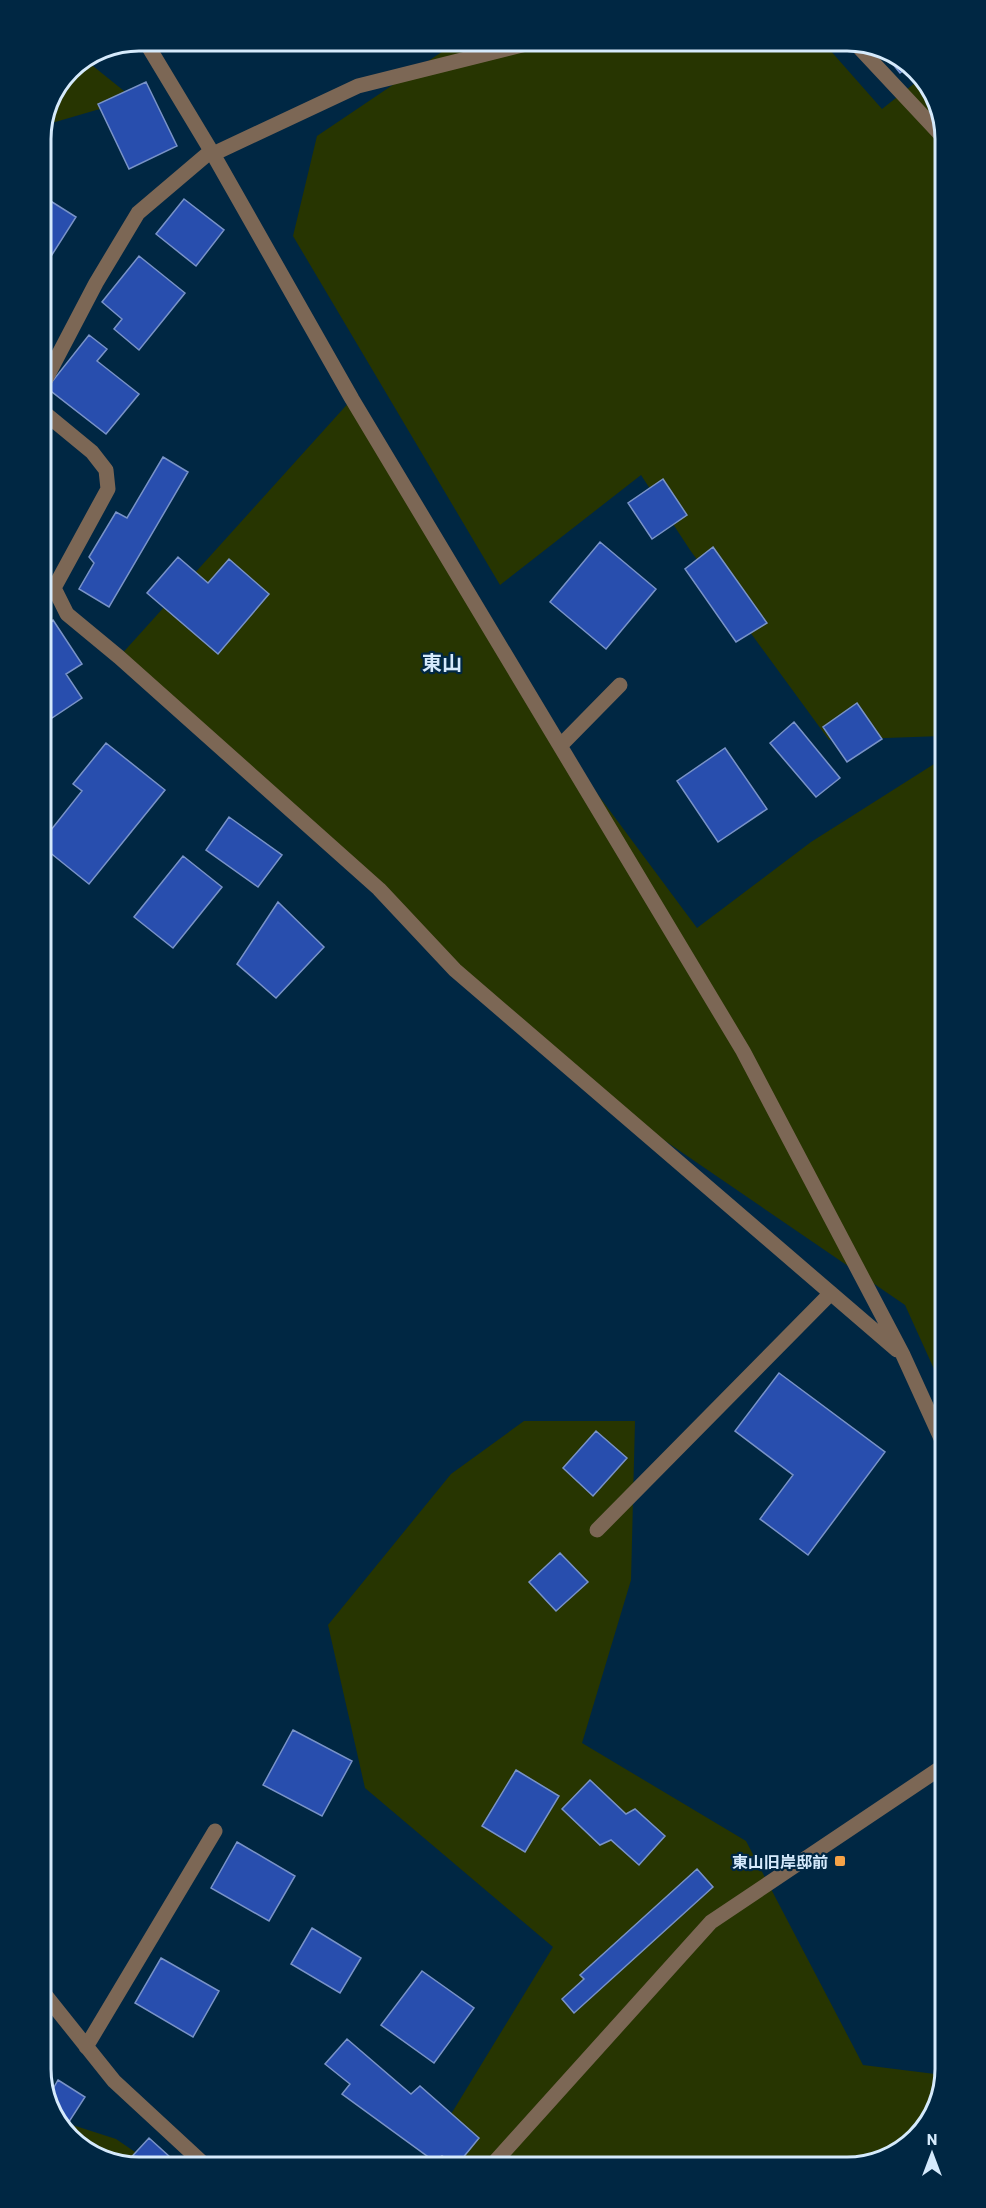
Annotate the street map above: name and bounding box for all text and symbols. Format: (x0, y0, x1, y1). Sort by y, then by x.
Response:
district label: 東山 (422, 650, 462, 674)
place label: 東山旧岸邸前 (732, 1852, 828, 1871)
marker: 東山旧岸邸前 (833, 1854, 847, 1868)
north arrow (902, 2124, 962, 2184)
text: N (927, 2129, 937, 2148)

